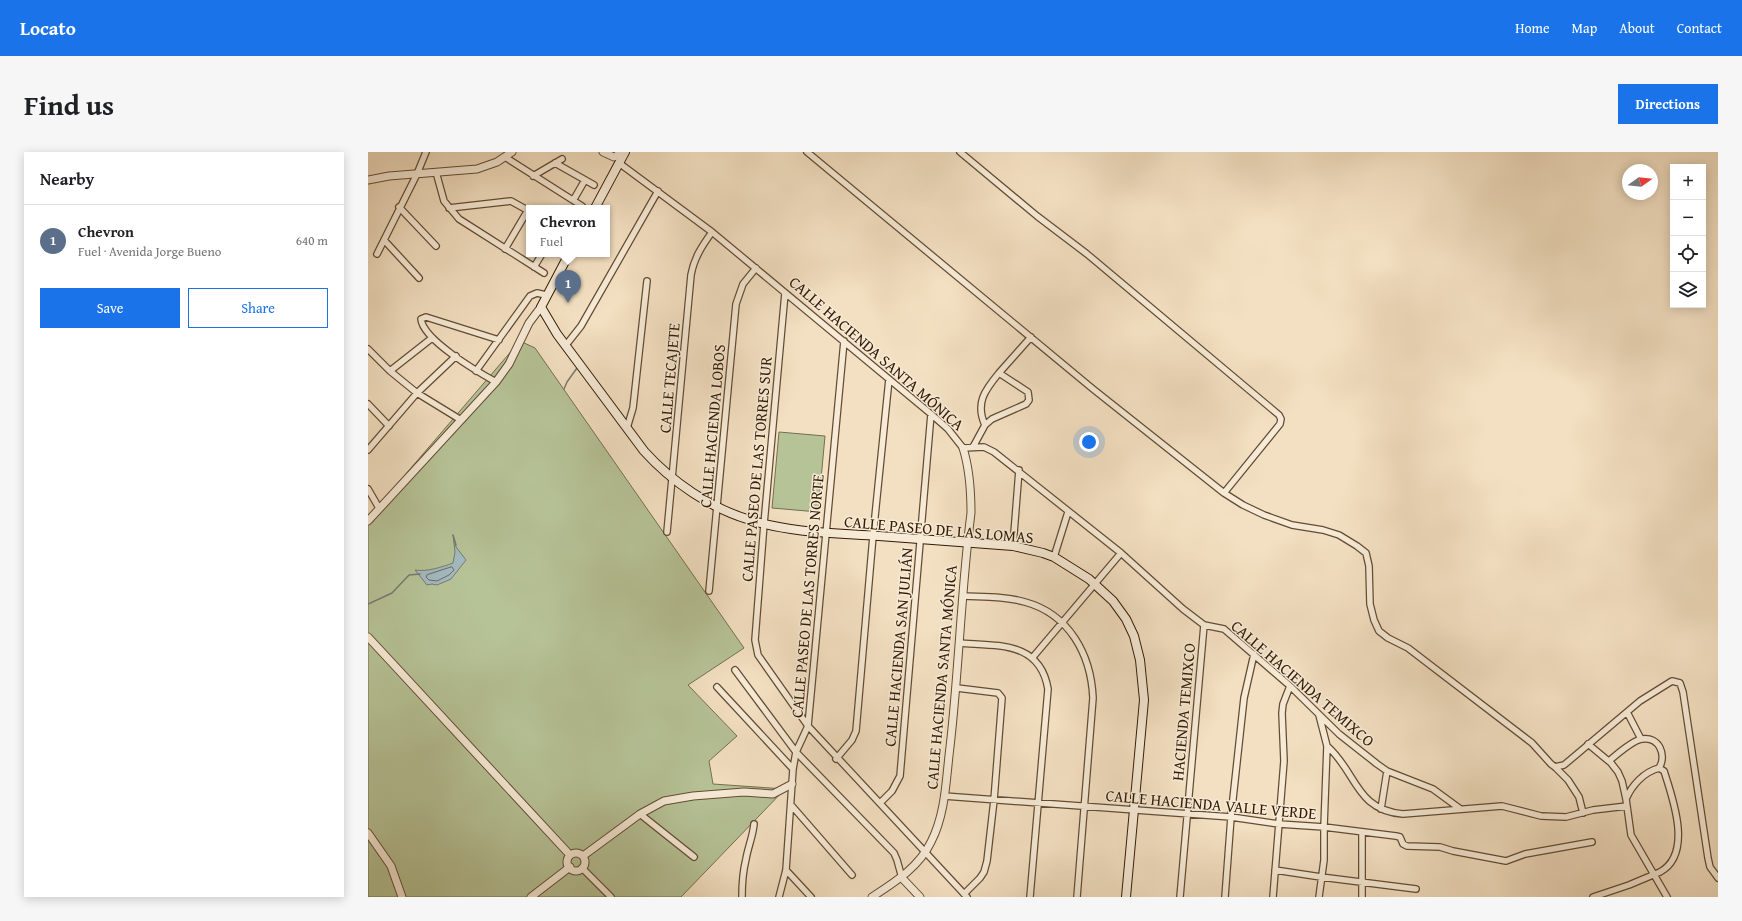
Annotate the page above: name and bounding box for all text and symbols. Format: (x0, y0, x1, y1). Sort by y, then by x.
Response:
text: Locato (20, 14, 76, 42)
text: Home (1515, 18, 1550, 38)
text: Map (1572, 18, 1597, 38)
text: About (1619, 18, 1655, 38)
text: Contact (1677, 18, 1722, 38)
text: Find us (24, 84, 114, 125)
button: Directions (1618, 84, 1718, 124)
north arrow (1622, 164, 1658, 200)
map controls (1670, 164, 1706, 308)
button: + (1670, 164, 1706, 200)
text: Nearby (40, 166, 94, 191)
button: − (1670, 200, 1706, 236)
popup (526, 205, 610, 257)
text: Chevron (540, 211, 596, 232)
text: Chevron (78, 221, 134, 242)
text: 1 (50, 231, 56, 250)
text: 640 m (296, 231, 328, 250)
text: Fuel (540, 232, 563, 251)
button: locate (1670, 236, 1706, 272)
text: Fuel · Avenida Jorge Bueno (78, 242, 221, 261)
pin: 1 (555, 270, 581, 303)
street label: CALLE HACIENDA SANTA MÓNICA (784, 270, 970, 436)
button: layers (1670, 272, 1706, 308)
button: Save (40, 288, 180, 328)
button: Share (188, 288, 328, 328)
street label: CALLE TECAJETE (652, 322, 686, 434)
street label: CALLE HACIENDA LOBOS (693, 343, 731, 509)
street label: CALLE PASEO DE LAS TORRES SUR (734, 355, 778, 583)
your location (1079, 432, 1099, 452)
street label: CALLE PASEO DE LAS TORRES NORTE (784, 473, 830, 719)
street label: CALLE PASEO DE LAS LOMAS (843, 509, 1035, 549)
street label: CALLE HACIENDA SAN JULIÁN (877, 546, 919, 748)
street label: CALLE HACIENDA SANTA MÓNICA (919, 563, 963, 790)
street label: CALLE HACIENDA TEMIXCO (1226, 614, 1380, 752)
street label: HACIENDA TEMIXCO (1165, 642, 1201, 782)
street label: CALLE HACIENDA VALLE VERDE (1105, 783, 1317, 825)

